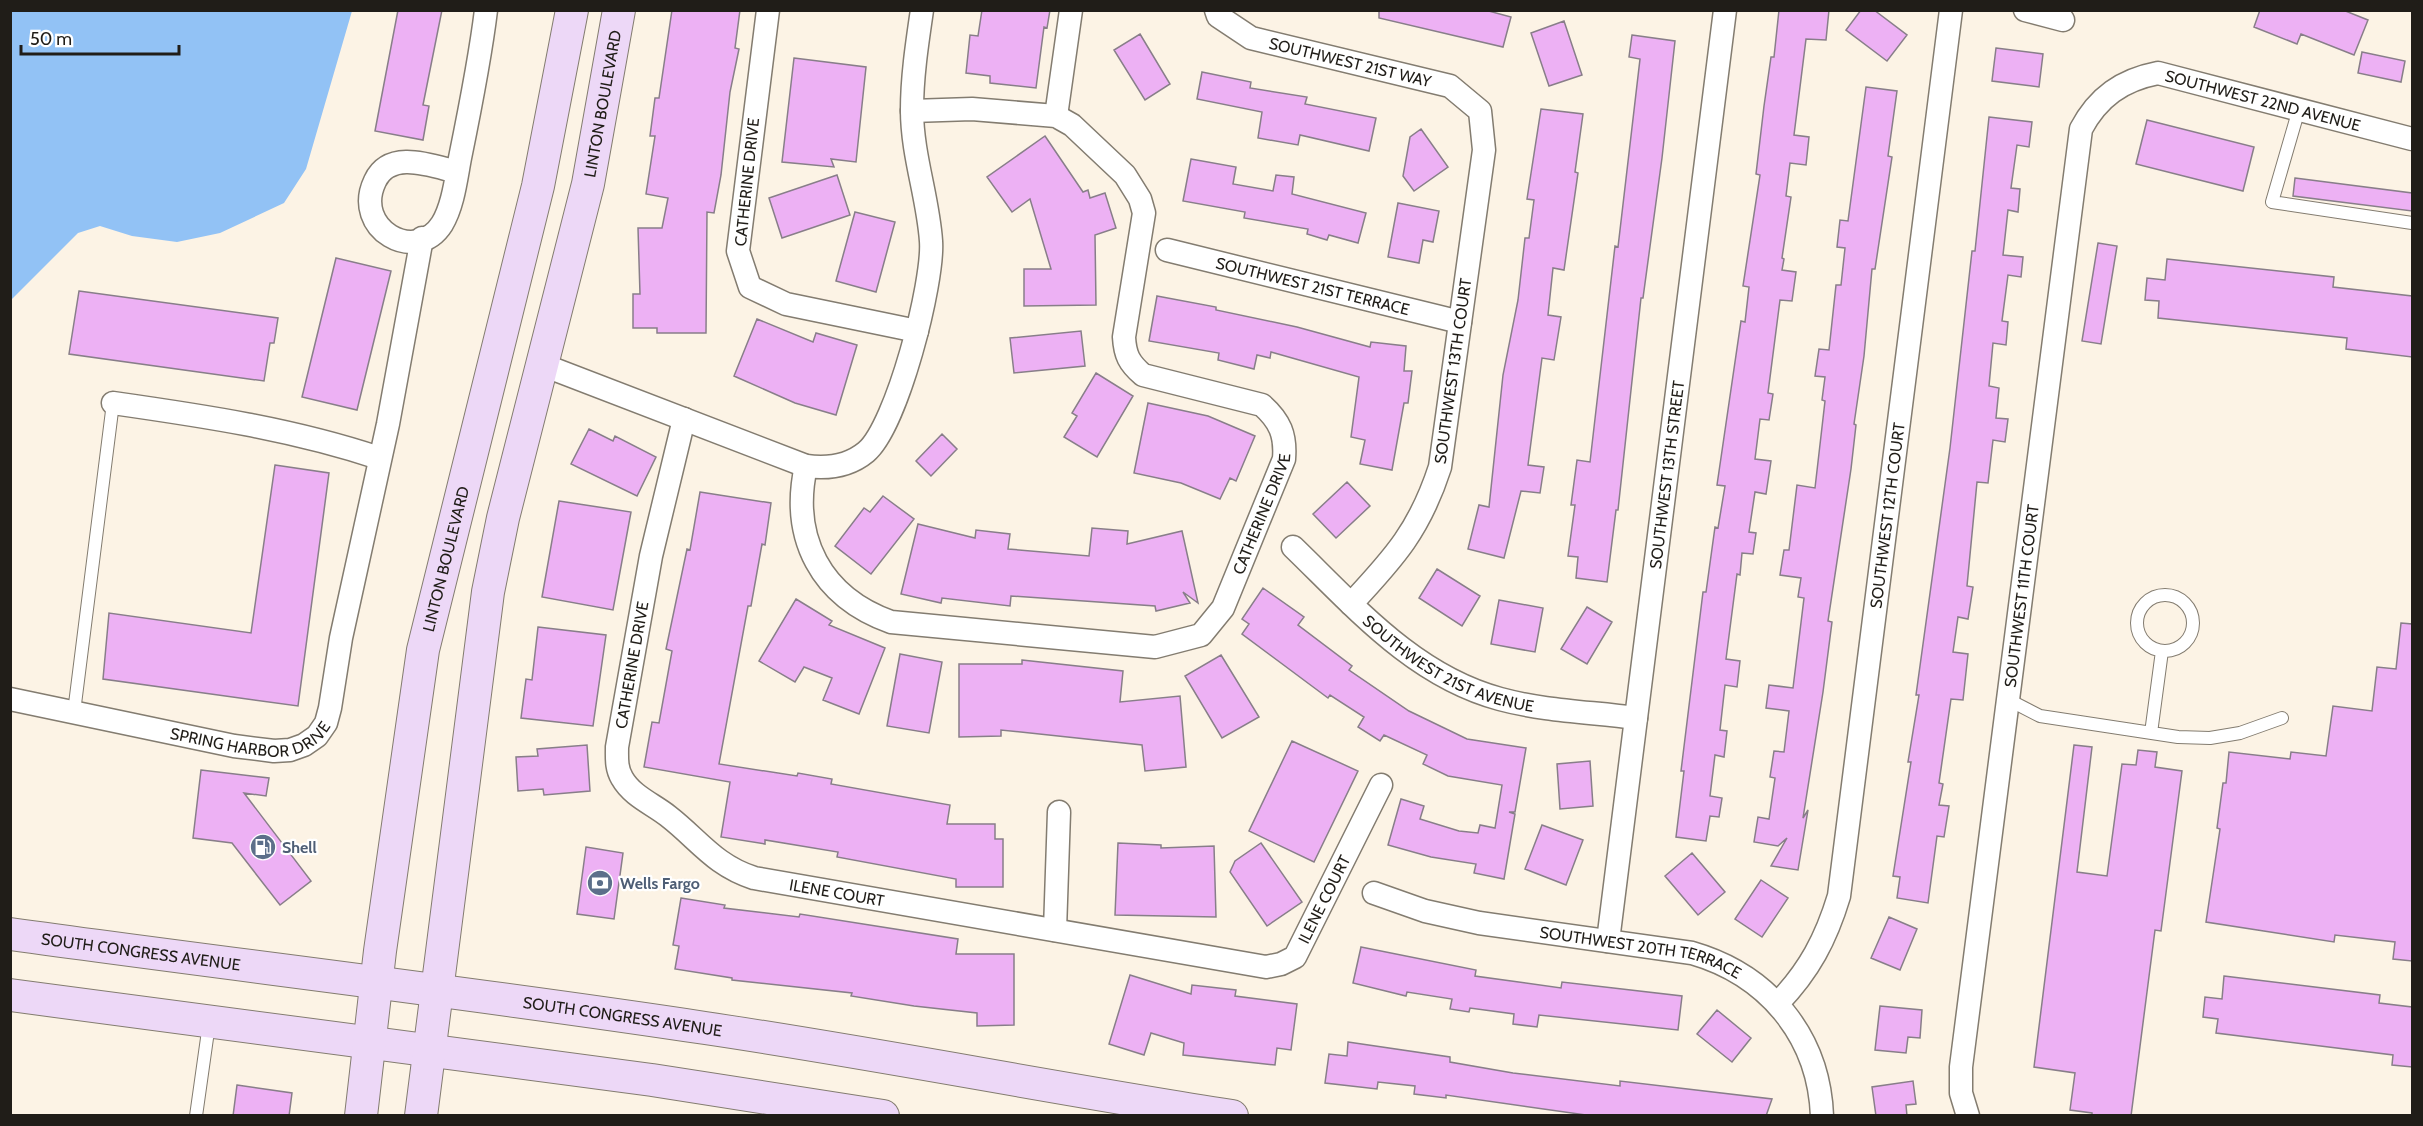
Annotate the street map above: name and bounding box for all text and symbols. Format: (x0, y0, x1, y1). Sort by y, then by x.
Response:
scale bar (21, 18, 178, 56)
text: 50 m (30, 28, 72, 50)
street label: LINTON BOULEVARD (580, 29, 625, 179)
street label: SOUTHWEST 21ST WAY (1267, 33, 1434, 91)
street label: SOUTHWEST 22ND AVENUE (2163, 66, 2363, 135)
street label: CATHERINE DRIVE (731, 117, 763, 247)
street label: SOUTHWEST 21ST TERRACE (1214, 253, 1412, 319)
street label: SOUTHWEST 13TH COURT (1431, 276, 1476, 465)
street label: SOUTHWEST 13TH STREET (1645, 379, 1688, 570)
street label: SOUTHWEST 12TH COURT (1866, 421, 1908, 610)
street label: CATHERINE DRIVE (1228, 453, 1294, 577)
street label: LINTON BOULEVARD (418, 484, 473, 634)
street label: SOUTHWEST 11TH COURT (2000, 503, 2042, 688)
street label: CATHERINE DRIVE (611, 600, 653, 730)
street label: SOUTHWEST 21ST AVENUE (1359, 611, 1536, 716)
street label: SPRING HARBOR DRIVE (169, 717, 334, 761)
fuel station icon: Shell (248, 832, 278, 862)
place label: Shell (282, 838, 317, 857)
street label: ILENE COURT (1294, 852, 1354, 947)
bank icon: Wells Fargo (585, 868, 615, 898)
place label: Wells Fargo (620, 874, 700, 893)
street label: ILENE COURT (788, 875, 886, 910)
street label: SOUTHWEST 20TH TERRACE (1538, 922, 1745, 982)
street label: SOUTH CONGRESS AVENUE (40, 929, 242, 974)
street label: SOUTH CONGRESS AVENUE (522, 992, 724, 1040)

